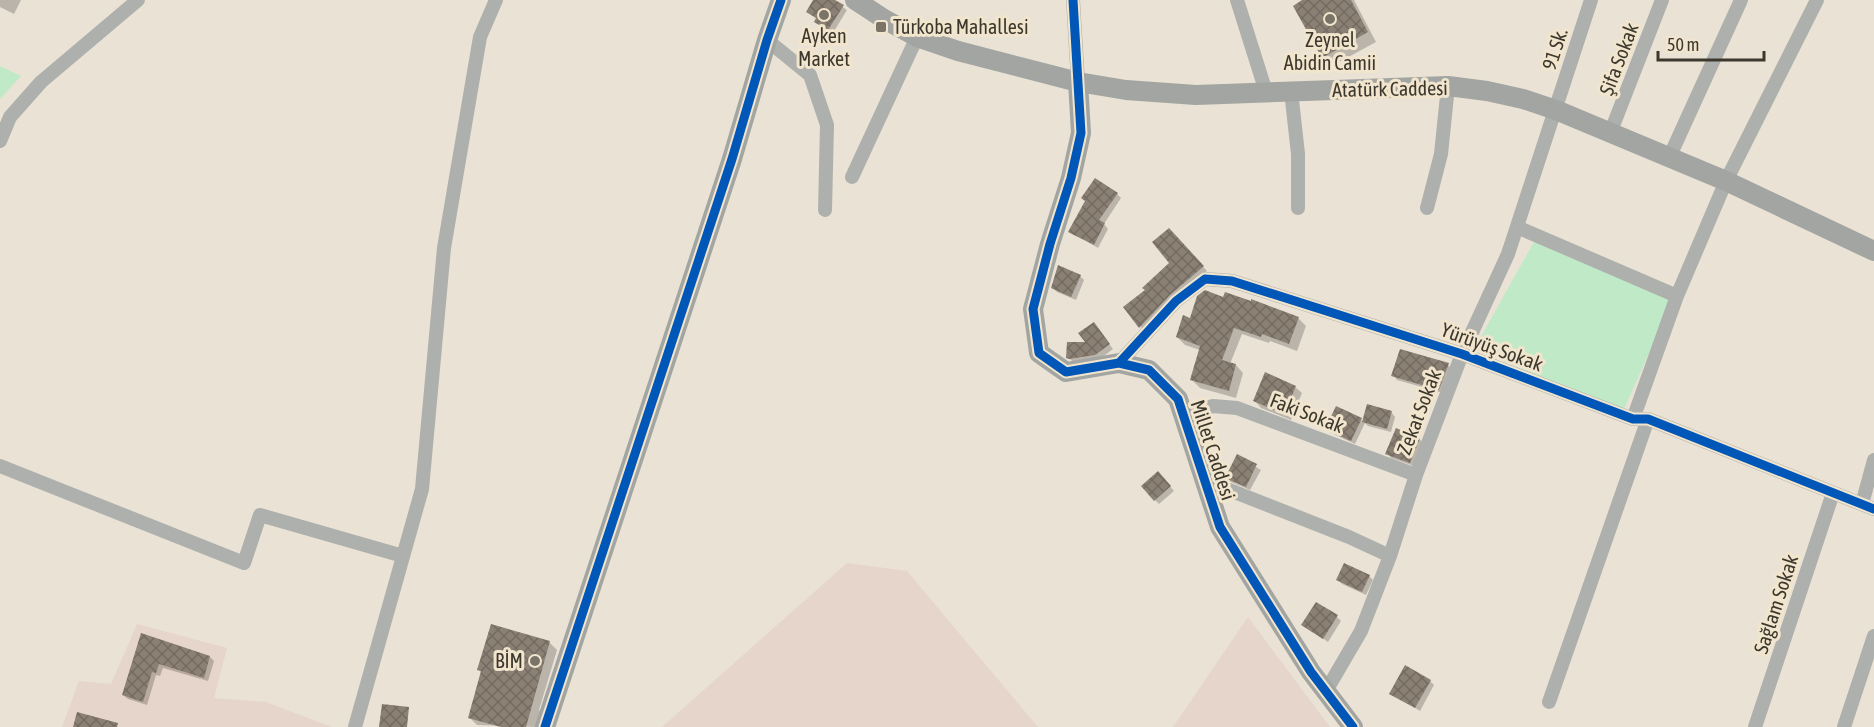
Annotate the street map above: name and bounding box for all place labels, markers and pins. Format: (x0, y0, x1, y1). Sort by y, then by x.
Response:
marker: Ayken Market (817, 8, 831, 22)
marker: Zeynel Abidin Camii (1323, 12, 1337, 26)
place label: Türkoba Mahallesi (893, 15, 1029, 38)
marker: Türkoba Mahallesi (874, 20, 888, 34)
place label: Ayken Market (798, 24, 850, 70)
place label: Zeynel Abidin Camii (1284, 28, 1376, 74)
place label: BİM (495, 649, 523, 672)
marker: BİM (528, 654, 542, 668)

